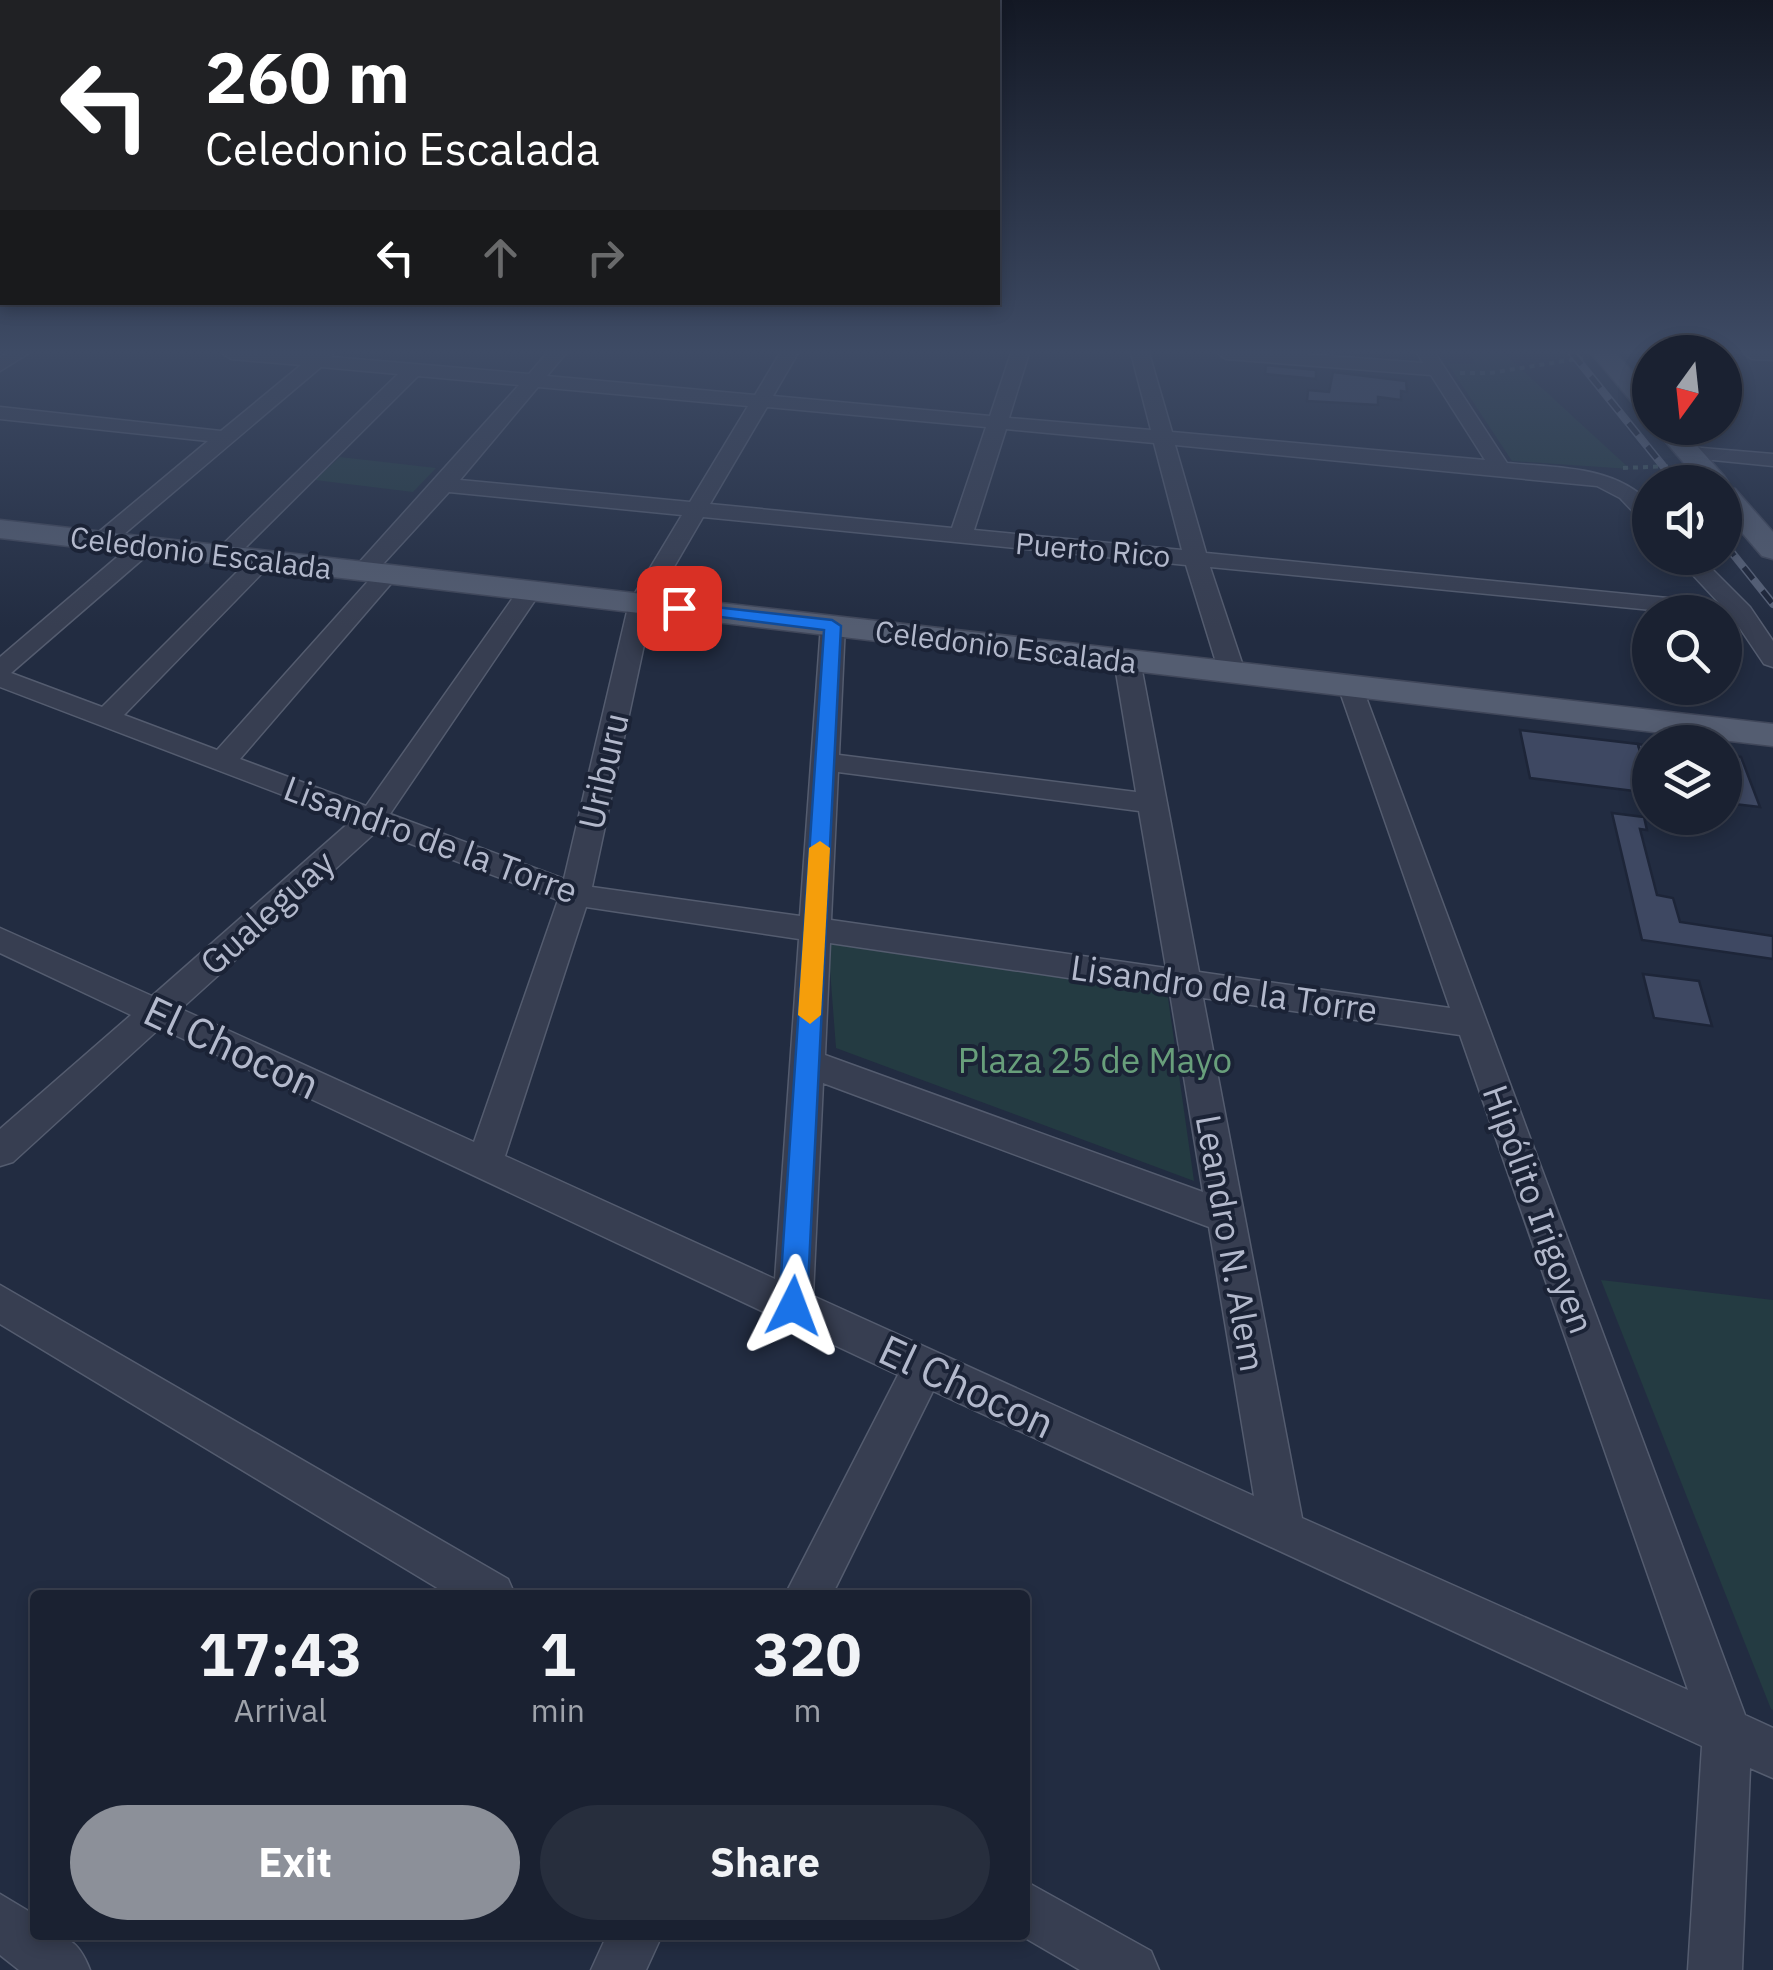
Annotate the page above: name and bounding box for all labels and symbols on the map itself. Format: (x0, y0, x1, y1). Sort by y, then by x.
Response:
north arrow (1632, 335, 1742, 445)
street label: Celedonio Escalada (68, 517, 334, 587)
street label: Puerto Rico (1014, 523, 1172, 575)
pin (637, 566, 722, 651)
street label: Celedonio Escalada (873, 611, 1139, 681)
street label: Uriburu (567, 708, 639, 834)
street label: Lisandro de la Torre (278, 765, 584, 913)
street label: Gualeguay (190, 839, 344, 985)
street label: Lisandro de la Torre (1068, 944, 1380, 1032)
street label: El Chocon (135, 982, 329, 1112)
park label: Plaza 25 de Mayo (958, 1037, 1232, 1083)
street label: Hipólito Irigoyen (1473, 1078, 1605, 1340)
street label: Leandro N. Alem (1186, 1111, 1276, 1375)
position arrow (741, 1254, 845, 1358)
street label: El Chocon (870, 1321, 1064, 1451)

